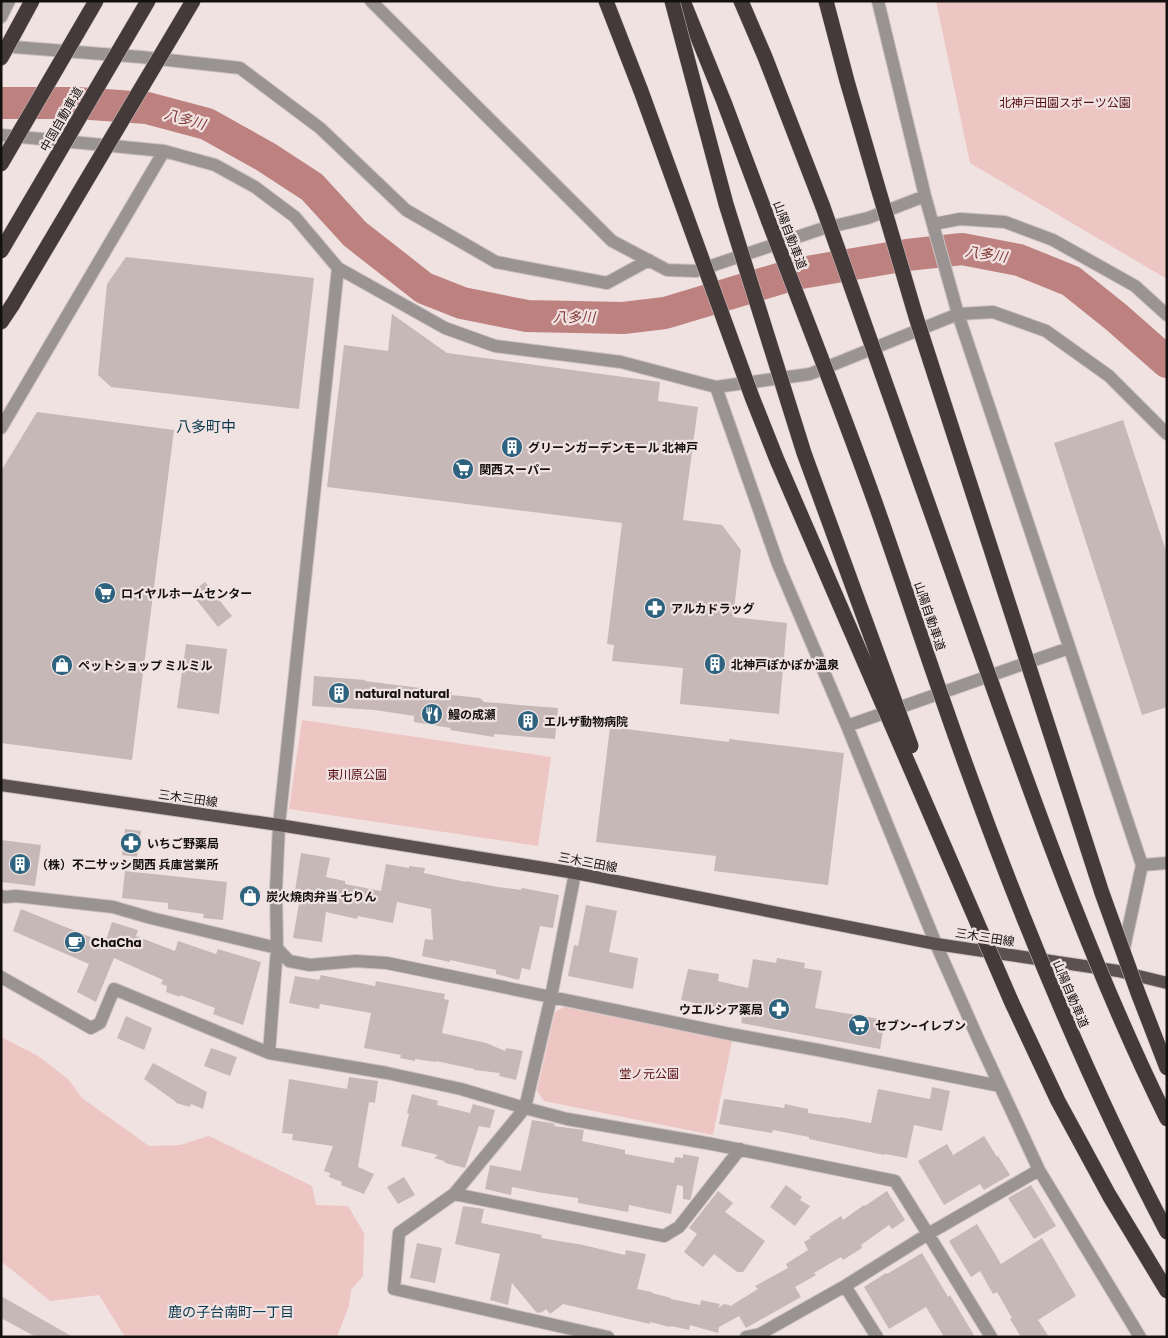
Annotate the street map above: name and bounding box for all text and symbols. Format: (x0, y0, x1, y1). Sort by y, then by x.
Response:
street label: 中国自動車道 (36, 84, 86, 154)
park label: 北神戸田園スポーツ公園 (999, 94, 1131, 111)
water label: 八多川 (162, 104, 210, 135)
street label: 山陽自動車道 (769, 198, 811, 272)
water label: 八多川 (964, 241, 1010, 267)
water label: 八多川 (553, 307, 597, 327)
district label: 八多町中 (176, 416, 236, 437)
building icon: グリーンガーデンモール 北神戸 (500, 435, 524, 459)
place label: グリーンガーデンモール 北神戸 (528, 439, 698, 456)
supermarket icon: 関西スーパー (451, 457, 475, 481)
place label: 関西スーパー (479, 461, 551, 478)
street label: 山陽自動車道 (910, 579, 950, 653)
supermarket icon: ロイヤルホームセンター (93, 581, 117, 605)
place label: ロイヤルホームセンター (121, 585, 252, 602)
pharmacy icon: アルカドラッグ (643, 596, 667, 620)
place label: アルカドラッグ (671, 600, 755, 617)
building icon: 北神戸ぽかぽか温泉 (703, 652, 727, 676)
shop icon: ペットショップ ミルミル (50, 653, 74, 677)
place label: 北神戸ぽかぽか温泉 (731, 656, 839, 673)
place label: ペットショップ ミルミル (78, 657, 213, 674)
building icon: natural natural (327, 681, 351, 705)
place label: natural natural (355, 685, 450, 702)
restaurant icon: 鰻の成瀬 (420, 702, 444, 726)
place label: 鰻の成瀬 (448, 706, 496, 723)
building icon: エルザ動物病院 (516, 709, 540, 733)
place label: エルザ動物病院 (544, 713, 628, 730)
park label: 東川原公園 (327, 766, 387, 783)
street label: 三木三田線 (157, 785, 219, 811)
pharmacy icon: いちご野薬局 (119, 831, 143, 855)
place label: いちご野薬局 (147, 835, 219, 852)
street label: 三木三田線 (557, 848, 619, 876)
building icon: （株）不二サッシ関西 兵庫営業所 (8, 852, 32, 876)
place label: （株）不二サッシ関西 兵庫営業所 (36, 856, 219, 873)
shop icon: 炭火焼肉弁当 七りん (238, 884, 262, 908)
place label: 炭火焼肉弁当 七りん (266, 888, 377, 905)
street label: 三木三田線 (954, 924, 1016, 950)
cafe icon: ChaCha (63, 930, 87, 954)
place label: ChaCha (91, 934, 142, 951)
street label: 山陽自動車道 (1049, 958, 1093, 1030)
pharmacy icon: ウエルシア薬局 (767, 997, 791, 1021)
place label: ウエルシア薬局 (679, 1001, 763, 1018)
supermarket icon: セブン-イレブン (847, 1013, 871, 1037)
place label: セブン-イレブン (875, 1017, 966, 1034)
park label: 堂ノ元公園 (619, 1065, 679, 1082)
district label: 鹿の子台南町一丁目 (168, 1302, 294, 1322)

